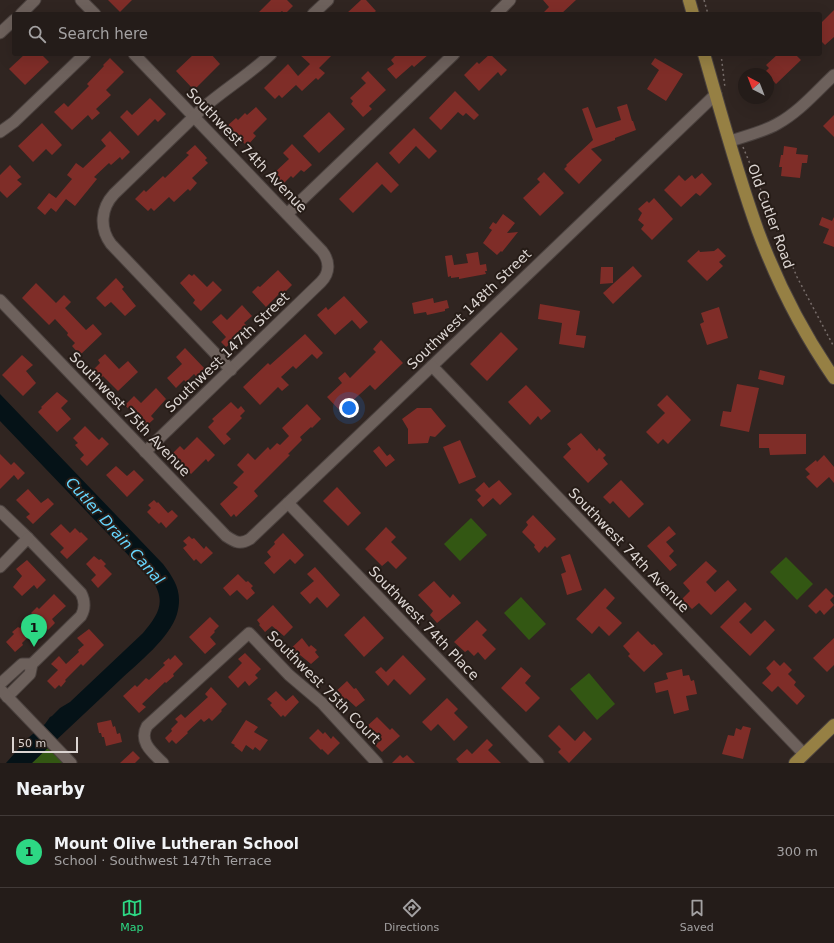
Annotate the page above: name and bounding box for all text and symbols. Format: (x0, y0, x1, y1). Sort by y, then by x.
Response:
search box (12, 12, 822, 56)
icon: search (26, 23, 48, 45)
text: Search here (58, 25, 148, 43)
north arrow (738, 68, 774, 104)
street label: Southwest 74th Avenue (183, 85, 311, 215)
street label: Old Cutler Road (745, 161, 797, 271)
street label: Southwest 148th Street (404, 245, 535, 372)
street label: Southwest 147th Street (162, 288, 293, 415)
street label: Southwest 75th Avenue (66, 349, 194, 479)
your location (339, 398, 359, 418)
water label: Cutler Drain Canal (62, 474, 168, 589)
street label: Southwest 74th Avenue (565, 485, 693, 615)
street label: Southwest 74th Place (366, 563, 482, 683)
pin: 1 (21, 614, 47, 647)
street label: Southwest 75th Court (264, 627, 384, 747)
scale bar (12, 735, 78, 754)
text: 50 m (18, 737, 46, 750)
text: Nearby (16, 779, 85, 799)
text: Mount Olive Lutheran School (54, 835, 299, 853)
text: 1 (24, 844, 34, 859)
text: 300 m (776, 844, 818, 859)
text: School · Southwest 147th Terrace (54, 853, 272, 868)
tab: Map (120, 897, 143, 934)
tab: Directions (384, 897, 439, 934)
tab: Saved (680, 897, 714, 934)

